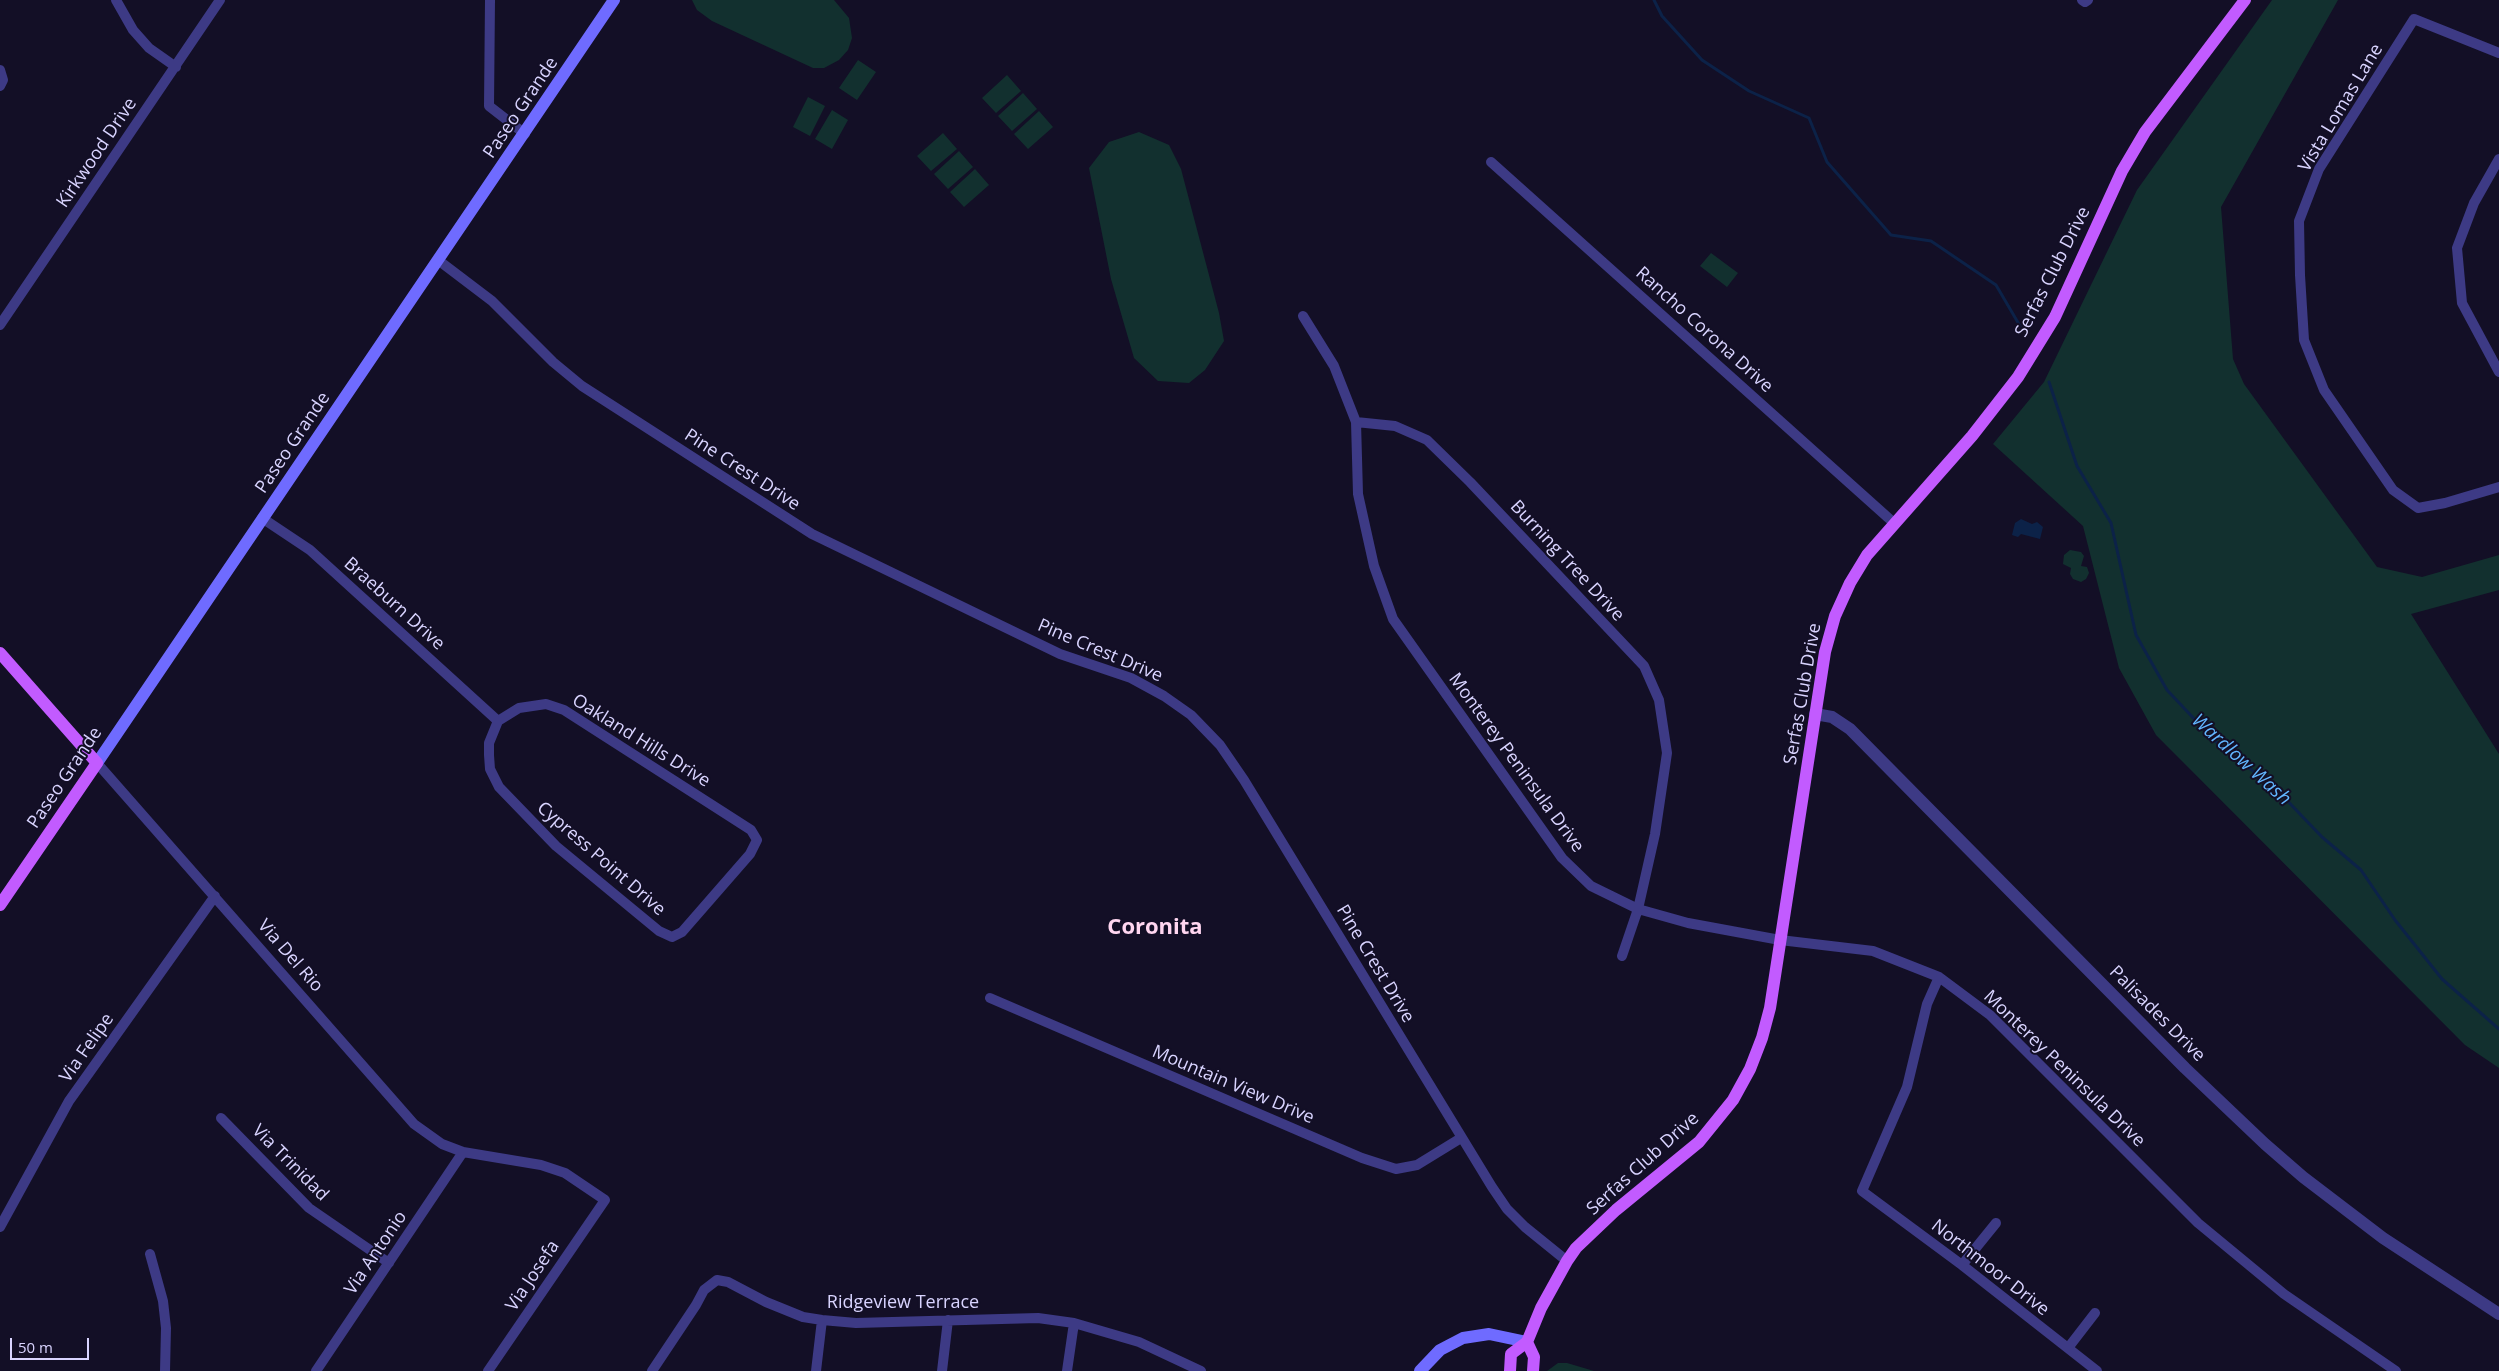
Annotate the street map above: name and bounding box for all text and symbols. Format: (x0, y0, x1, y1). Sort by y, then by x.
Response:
street label: Vista Lomas Lane (2294, 40, 2388, 176)
street label: Paseo Grande (479, 53, 563, 163)
street label: Kirkwood Drive (52, 94, 142, 212)
street label: Serfas Club Drive (2011, 203, 2095, 341)
street label: Rancho Corona Drive (1631, 263, 1777, 397)
street label: Paseo Grande (251, 388, 335, 498)
street label: Pine Crest Drive (680, 425, 804, 515)
street label: Burning Tree Drive (1505, 496, 1629, 626)
street label: Braeburn Drive (339, 553, 449, 655)
street label: Pine Crest Drive (1034, 615, 1166, 687)
street label: Serfas Club Drive (1780, 622, 1826, 766)
street label: Monterey Peninsula Drive (1444, 669, 1588, 857)
street label: Oakland Hills Drive (568, 690, 714, 792)
water label: Wardlow Wash (2187, 710, 2295, 810)
street label: Paseo Grande (23, 723, 107, 833)
street label: Cypress Point Drive (532, 797, 670, 921)
street label: Pine Crest Drive (1331, 901, 1419, 1027)
street label: Via Del Rio (253, 915, 327, 997)
district label: Coronita (1107, 915, 1203, 941)
street label: Palisades Drive (2104, 961, 2210, 1067)
street label: Monterey Peninsula Drive (1979, 986, 2149, 1152)
street label: Via Felipe (55, 1009, 119, 1087)
street label: Mountain View Drive (1149, 1041, 1317, 1129)
street label: Serfas Club Drive (1583, 1108, 1703, 1220)
street label: Via Trinidad (247, 1120, 333, 1206)
street label: Via Antonio (340, 1207, 412, 1299)
street label: Northmoor Drive (1927, 1215, 2053, 1321)
street label: Via Josefa (502, 1237, 564, 1315)
street label: Ridgeview Terrace (827, 1292, 979, 1314)
scale bar (12, 1328, 91, 1360)
text: 50 m (18, 1337, 53, 1357)

